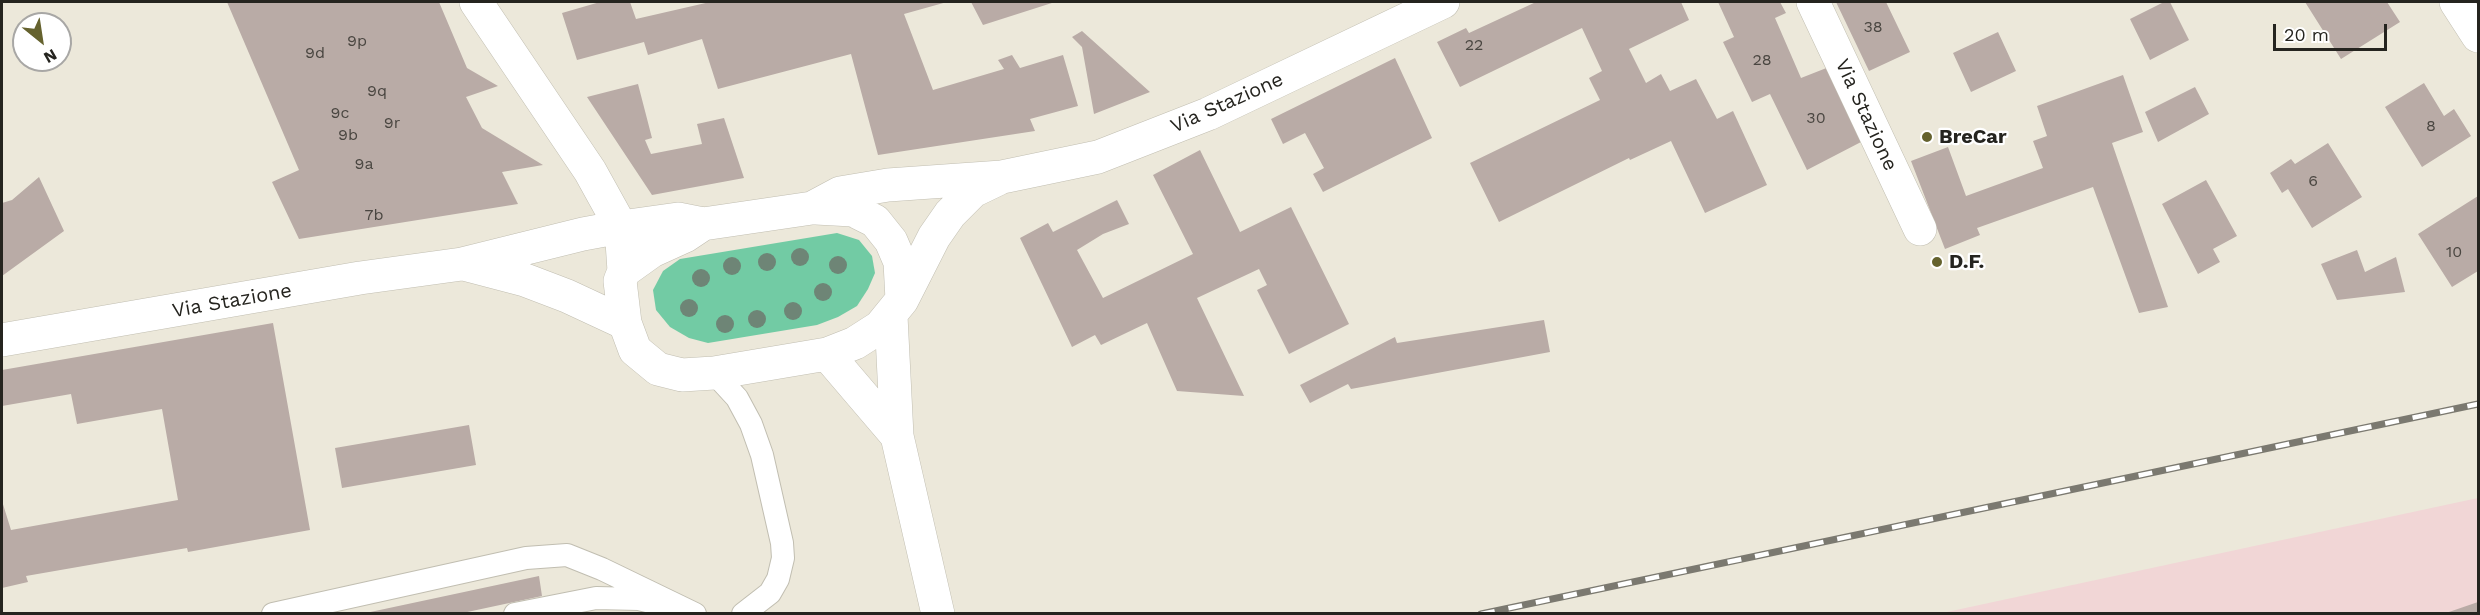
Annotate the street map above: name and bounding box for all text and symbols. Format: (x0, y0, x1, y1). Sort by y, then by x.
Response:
north arrow (12, 12, 72, 72)
scale bar (2276, 12, 2390, 50)
house number: 38 (1863, 17, 1883, 37)
text: 20 m (2284, 24, 2329, 45)
house number: 9p (347, 31, 367, 51)
house number: 22 (1465, 35, 1483, 55)
house number: 9d (305, 43, 325, 63)
text: N (40, 45, 60, 67)
house number: 28 (1752, 50, 1772, 70)
street label: Via Stazione (1830, 55, 1902, 175)
street label: Via Stazione (1167, 67, 1287, 139)
house number: 9q (367, 81, 387, 101)
house number: 9c (331, 103, 349, 123)
house number: 30 (1806, 108, 1826, 128)
house number: 9r (384, 113, 400, 133)
house number: 8 (2426, 116, 2436, 136)
house number: 9b (338, 125, 358, 145)
place label: BreCar (1939, 125, 2007, 149)
marker: BreCar (1920, 130, 1934, 144)
house number: 9a (355, 154, 373, 174)
house number: 6 (2308, 171, 2318, 191)
house number: 7b (364, 205, 384, 225)
house number: 10 (2446, 242, 2462, 262)
place label: D.F. (1949, 250, 1984, 274)
marker: D.F. (1930, 255, 1944, 269)
street label: Via Stazione (170, 279, 294, 323)

